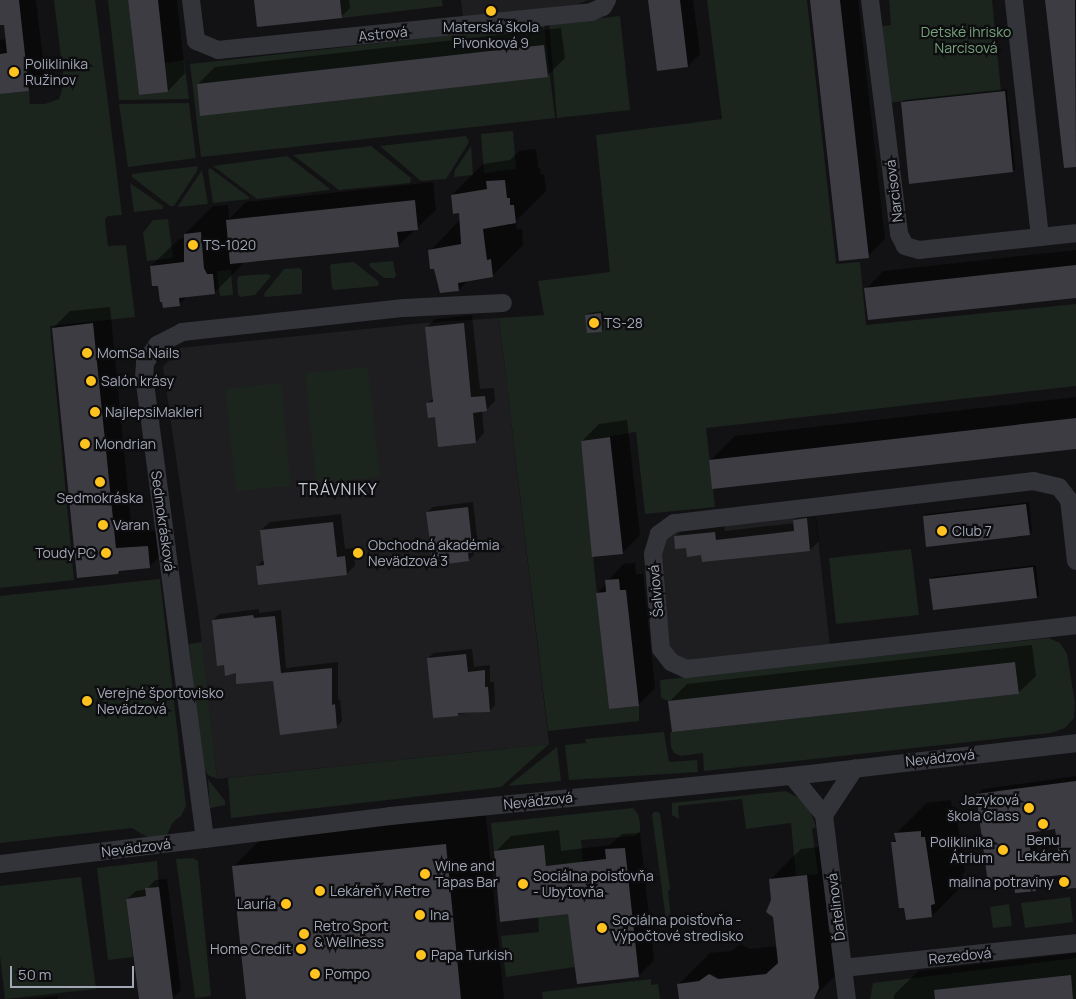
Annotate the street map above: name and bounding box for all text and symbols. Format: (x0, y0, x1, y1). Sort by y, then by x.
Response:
marker: Materská škola Pivonková 9 (485, 5, 497, 17)
place label: Materská škola Pivonková 9 (443, 19, 539, 52)
street label: Astrová (358, 23, 408, 45)
park label: Detské ihrisko Narcisová (921, 24, 1011, 56)
place label: Poliklinika Ružinov (25, 56, 88, 88)
marker: Poliklinika Ružinov (7, 65, 21, 79)
street label: Narcisová (882, 159, 906, 223)
place label: TS-1020 (203, 237, 256, 253)
marker: TS-1020 (187, 239, 199, 251)
place label: TS-28 (604, 315, 643, 331)
marker: TS-28 (588, 317, 600, 329)
place label: MomSa Nails (97, 345, 179, 361)
marker: MomSa Nails (81, 347, 93, 359)
place label: Salón krásy (101, 373, 174, 389)
marker: Salón krásy (85, 375, 97, 387)
place label: NajlepsiMakleri (105, 404, 202, 420)
marker: NajlepsiMakleri (89, 406, 101, 418)
place label: Mondrian (95, 436, 156, 452)
marker: Mondrian (79, 438, 91, 450)
street label: Sedmokrásková (148, 470, 178, 572)
marker: Sedmokráska (94, 476, 106, 488)
district label: TRÁVNIKY (297, 479, 379, 499)
place label: Sedmokráska (57, 490, 143, 506)
place label: Varan (113, 517, 149, 533)
marker: Varan (97, 519, 109, 531)
place label: Club 7 (952, 523, 992, 539)
marker: Club 7 (936, 525, 948, 537)
place label: Obchodná akadémia Nevädzová 3 (368, 537, 500, 570)
place label: Toudy PC (35, 545, 96, 561)
marker: Toudy PC (100, 547, 112, 559)
marker: Obchodná akadémia Nevädzová 3 (352, 547, 364, 559)
street label: Šalviová (645, 564, 667, 618)
place label: Verejné športovisko Nevädzová (97, 685, 224, 718)
marker: Verejné športovisko Nevädzová (81, 695, 93, 707)
street label: Nevädzová (905, 746, 975, 770)
street label: Nevädzová (503, 789, 573, 813)
place label: Jazyková škola Class (947, 792, 1019, 824)
marker: Jazyková škola Class (1023, 802, 1035, 814)
marker: Benu Lekáreň (1037, 818, 1049, 830)
place label: Benu Lekáreň (1017, 832, 1069, 864)
place label: Poliklinika Átrium (930, 834, 993, 866)
street label: Nevädzová (100, 835, 172, 861)
marker: Poliklinika Átrium (997, 844, 1009, 856)
place label: Wine and Tapas Bar (435, 858, 498, 890)
marker: Wine and Tapas Bar (419, 868, 431, 880)
place label: Sociálna poisťovňa - Ubytovňa (533, 868, 654, 900)
street label: Ďatelinová (824, 872, 848, 942)
place label: malina potraviny (949, 874, 1054, 890)
marker: malina potraviny (1058, 876, 1070, 888)
marker: Sociálna poisťovňa - Ubytovňa (517, 878, 529, 890)
place label: Lekáreň v Retre (330, 883, 430, 899)
marker: Lekáreň v Retre (314, 885, 326, 897)
place label: Lauría (237, 896, 276, 912)
marker: Lauría (280, 898, 292, 910)
place label: Ina (430, 907, 449, 923)
marker: Ina (414, 909, 426, 921)
place label: Sociálna poisťovňa - Výpočtové stredisko (612, 912, 744, 944)
place label: Retro Sport & Wellness (314, 918, 388, 950)
marker: Sociálna poisťovňa - Výpočtové stredisko (596, 922, 608, 934)
marker: Retro Sport & Wellness (298, 928, 310, 940)
place label: Home Credit (210, 941, 291, 957)
marker: Home Credit (295, 943, 307, 955)
street label: Rezedová (928, 944, 992, 968)
place label: Papa Turkish (431, 947, 513, 963)
marker: Papa Turkish (415, 949, 427, 961)
scale bar (12, 956, 136, 988)
text: 50 m (18, 964, 52, 985)
place label: Pompo (325, 966, 370, 982)
marker: Pompo (309, 968, 321, 980)

